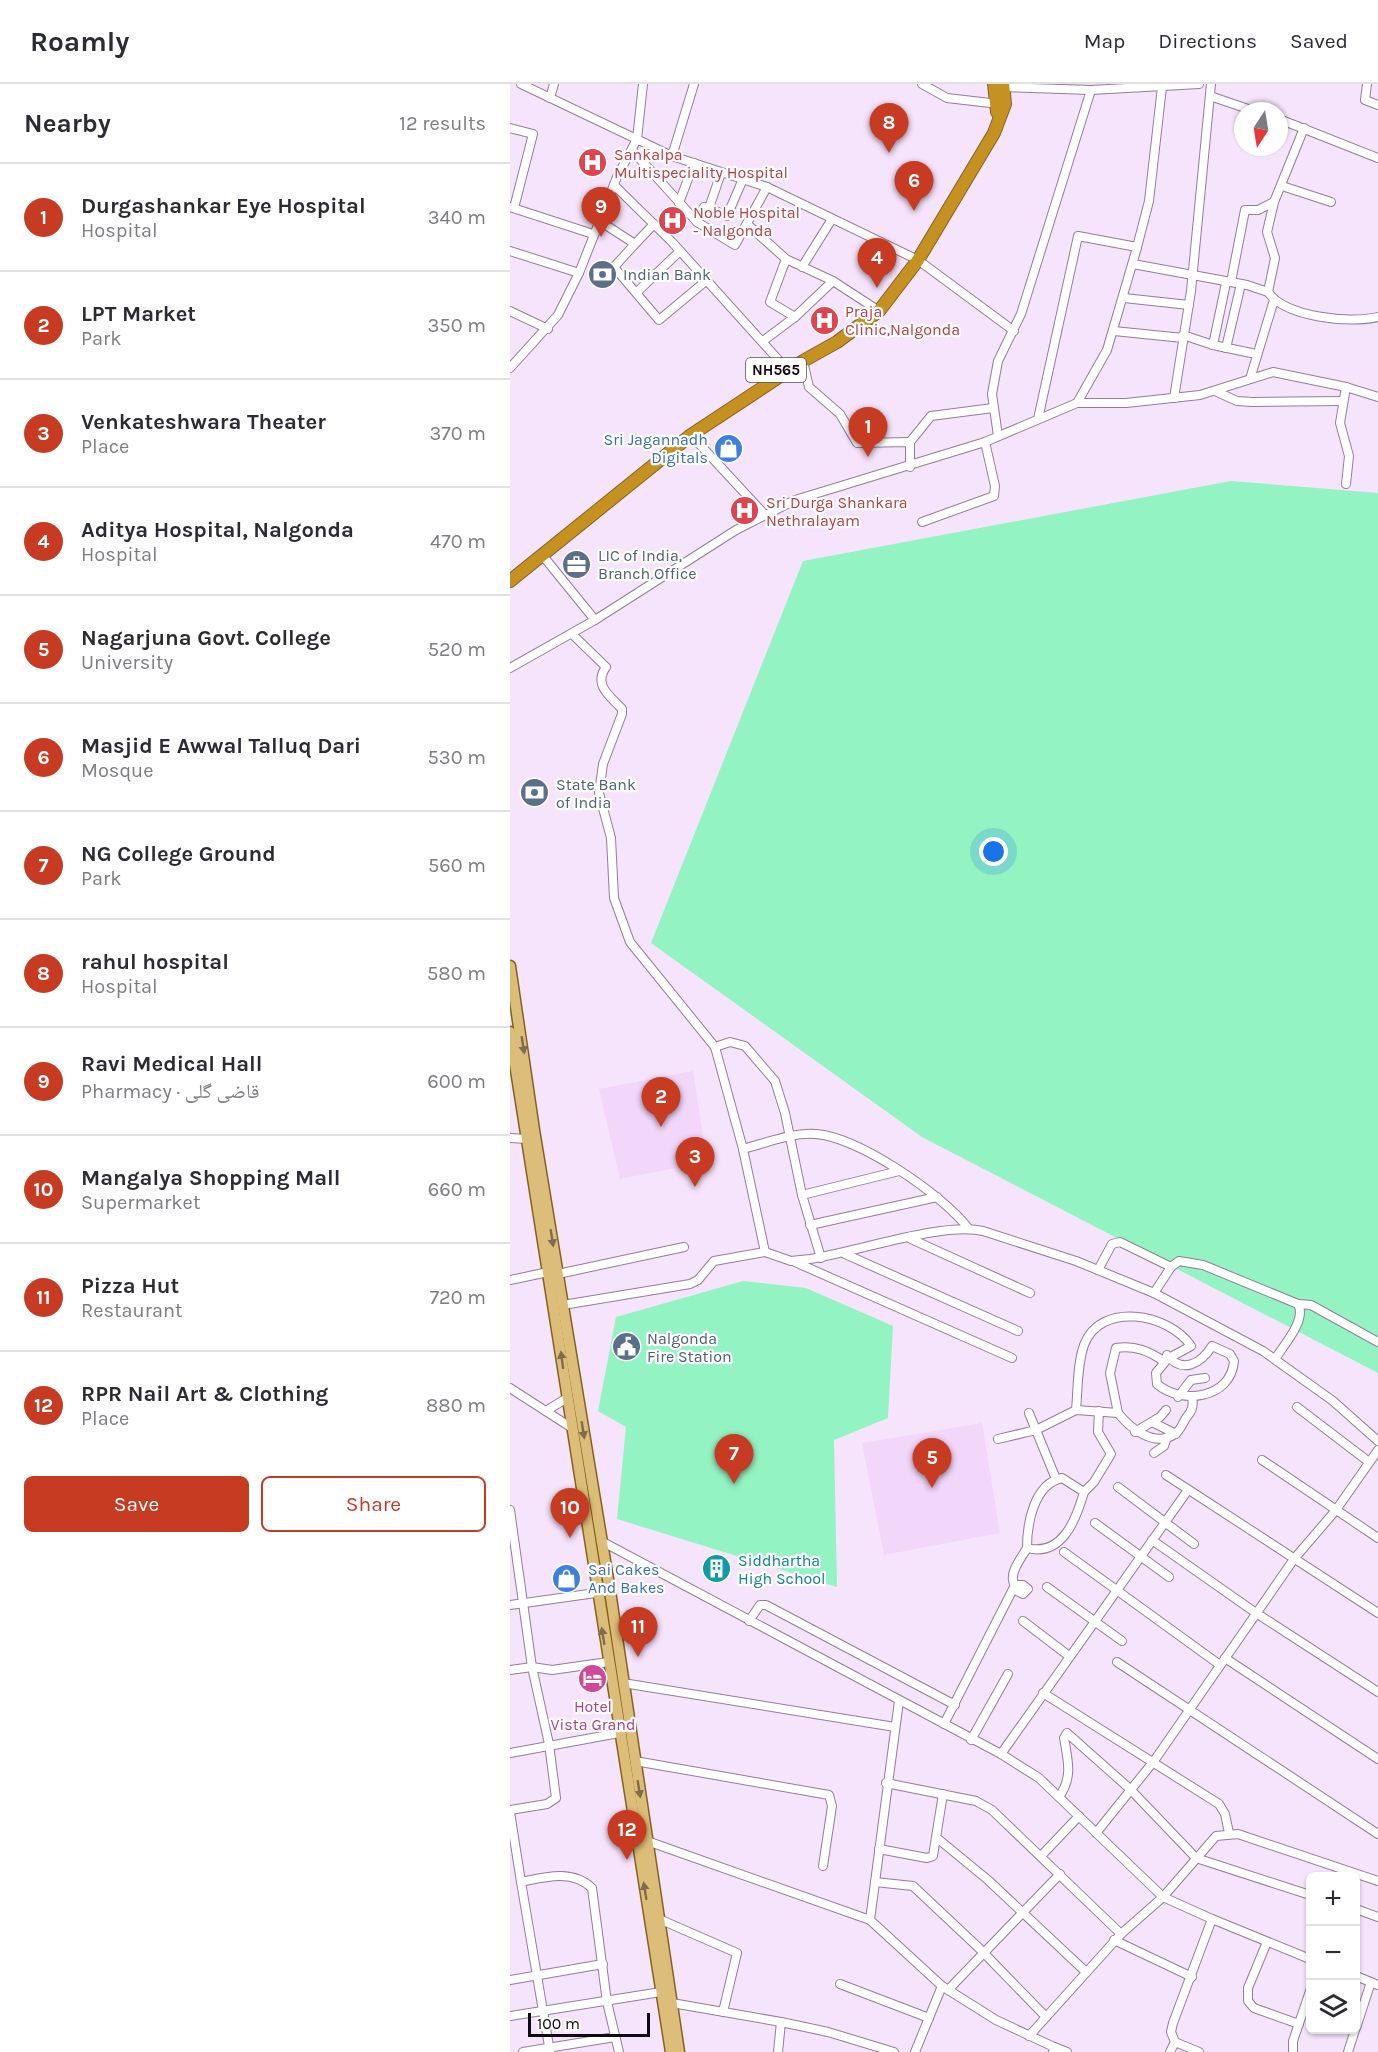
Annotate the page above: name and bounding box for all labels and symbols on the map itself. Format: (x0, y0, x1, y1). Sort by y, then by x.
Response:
north arrow (1234, 102, 1288, 156)
pin: 8 (870, 104, 908, 153)
place label: Sankalpa Multispeciality Hospital (614, 145, 788, 182)
hospital icon: Sankalpa Multispeciality Hospital (577, 147, 609, 179)
pin: 6 (894, 162, 934, 211)
pin: 9 (582, 188, 620, 237)
place label: Noble Hospital - Nalgonda (693, 203, 800, 240)
hospital icon: Noble Hospital - Nalgonda (656, 205, 688, 237)
pin: 4 (858, 238, 896, 288)
bank icon: Indian Bank (586, 258, 618, 290)
place label: Indian Bank (623, 265, 711, 284)
place label: Praja Clinic,Nalgonda (845, 302, 960, 339)
hospital icon: Praja Clinic,Nalgonda (808, 304, 840, 336)
road number: NH565 (746, 358, 806, 382)
pin: 1 (848, 408, 888, 457)
place label: Sri Jagannadh Digitals (604, 430, 708, 467)
shop icon: Sri Jagannadh Digitals (713, 432, 745, 464)
place label: Sri Durga Shankara Nethralayam (766, 493, 908, 530)
hospital icon: Sri Durga Shankara Nethralayam (729, 495, 761, 527)
place label: LIC of India, Branch Office (598, 546, 696, 583)
office icon: LIC of India, Branch Office (561, 548, 593, 580)
place label: State Bank of India (556, 775, 636, 812)
bank icon: State Bank of India (519, 777, 551, 809)
your location (979, 837, 1008, 866)
one-way arrow (518, 1035, 527, 1054)
pin: 2 (642, 1078, 680, 1127)
pin: 3 (676, 1138, 714, 1187)
one-way arrow (548, 1228, 557, 1247)
place label: Nalgonda Fire Station (647, 1329, 732, 1366)
public building icon: Nalgonda Fire Station (610, 1331, 642, 1363)
one-way arrow (557, 1350, 566, 1369)
one-way arrow (579, 1421, 588, 1440)
pin: 7 (714, 1434, 754, 1484)
pin: 5 (912, 1438, 952, 1488)
pin: 10 (550, 1488, 590, 1538)
place label: Siddhartha High School (738, 1551, 826, 1588)
building icon: Siddhartha High School (701, 1553, 733, 1585)
place label: Sai Cakes And Bakes (588, 1560, 665, 1597)
shop icon: Sai Cakes And Bakes (551, 1562, 583, 1594)
pin: 11 (618, 1608, 658, 1657)
one-way arrow (599, 1626, 608, 1645)
hotel icon: Hotel Vista Grand (577, 1662, 609, 1694)
place label: Hotel Vista Grand (551, 1697, 635, 1734)
one-way arrow (635, 1779, 644, 1798)
pin: 12 (608, 1810, 646, 1860)
one-way arrow (640, 1881, 649, 1900)
scale bar (528, 2010, 650, 2038)

